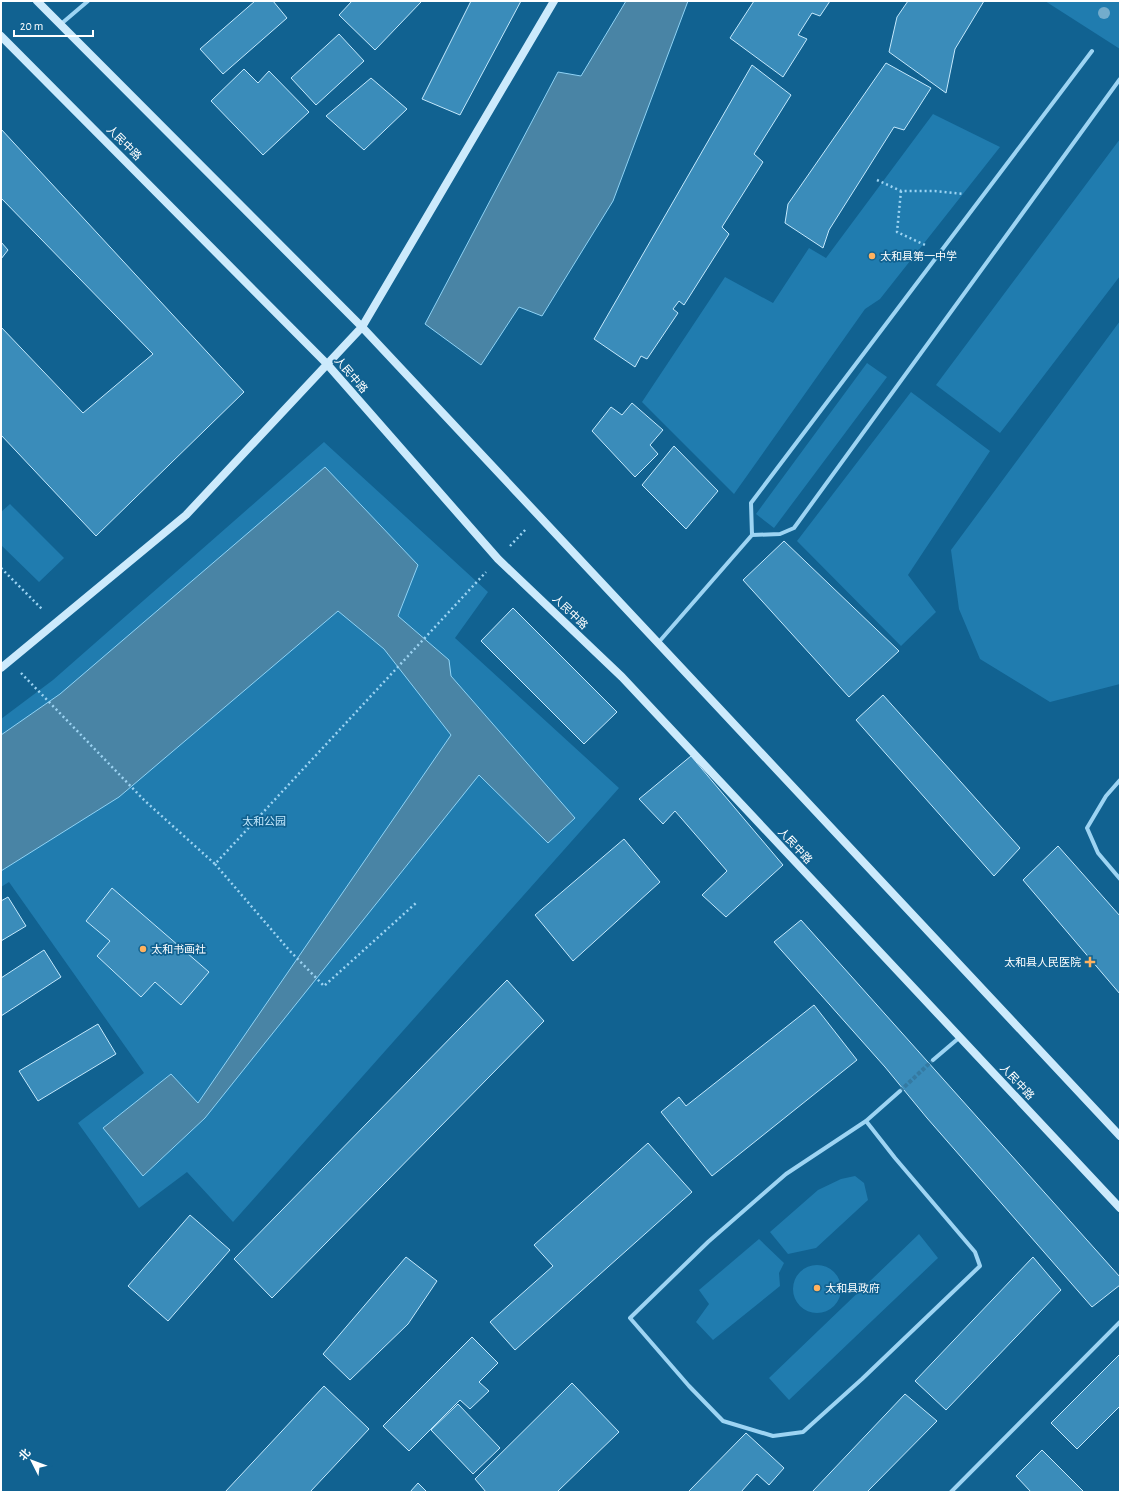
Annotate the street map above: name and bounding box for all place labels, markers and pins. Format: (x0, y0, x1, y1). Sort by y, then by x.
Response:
place label: 太和县第一中学 (880, 250, 957, 262)
marker: 太和县第一中学 (867, 251, 877, 261)
place label: 太和书画社 (151, 943, 206, 955)
marker: 太和书画社 (138, 944, 148, 954)
place label: 太和县人民医院 (1004, 956, 1081, 968)
marker: 太和县人民医院 (1084, 956, 1096, 968)
place label: 太和县政府 (825, 1282, 880, 1294)
marker: 太和县政府 (812, 1283, 822, 1293)

